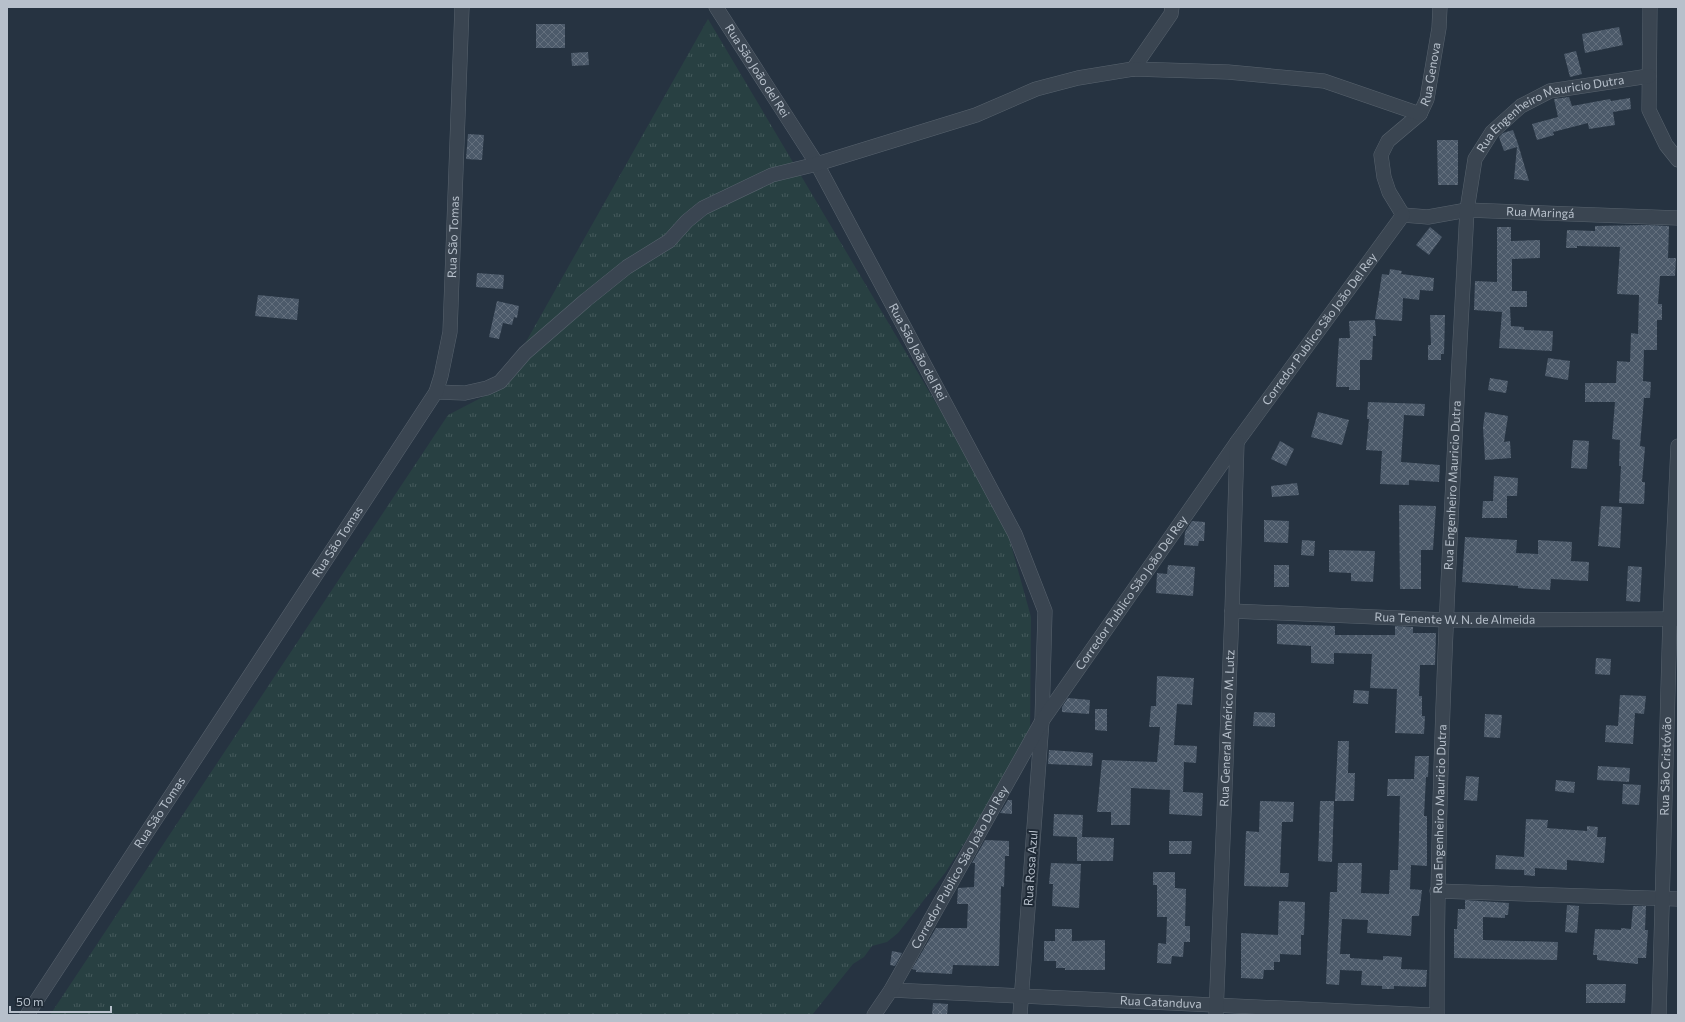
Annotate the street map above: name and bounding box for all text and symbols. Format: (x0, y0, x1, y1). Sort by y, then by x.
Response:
street label: Rua São João del Rei (723, 21, 793, 120)
street label: Rua Genova (1417, 41, 1442, 108)
street label: Rua Engenheiro Mauricio Dutra (1473, 72, 1625, 155)
street label: Rua São Tomas (444, 196, 461, 278)
street label: Rua Maringá (1506, 203, 1575, 220)
street label: Corredor Publico São João Del Rey (1258, 250, 1379, 407)
street label: Rua São João del Rei (887, 301, 950, 403)
street label: Rua Engenheiro Mauricio Dutra (1441, 400, 1463, 570)
street label: Rua São Tomas (308, 503, 365, 580)
street label: Corredor Publico São João Del Rey (1072, 512, 1189, 672)
street label: Rua Tenente W. N. de Almeida (1374, 609, 1535, 626)
street label: Rua General Américo M. Lutz (1216, 649, 1236, 807)
street label: Rua São Cristóvão (1657, 716, 1673, 816)
street label: Rua Engenheiro Mauricio Dutra (1430, 724, 1448, 894)
street label: Rua São Tomas (131, 774, 187, 850)
street label: Corredor Publico São João Del Rey (908, 783, 1010, 951)
street label: Rua Rosa Azul (1020, 830, 1040, 906)
scale bar (10, 988, 111, 1014)
street label: Rua Catanduva (1120, 993, 1202, 1010)
text: 50 m (16, 994, 44, 1008)

